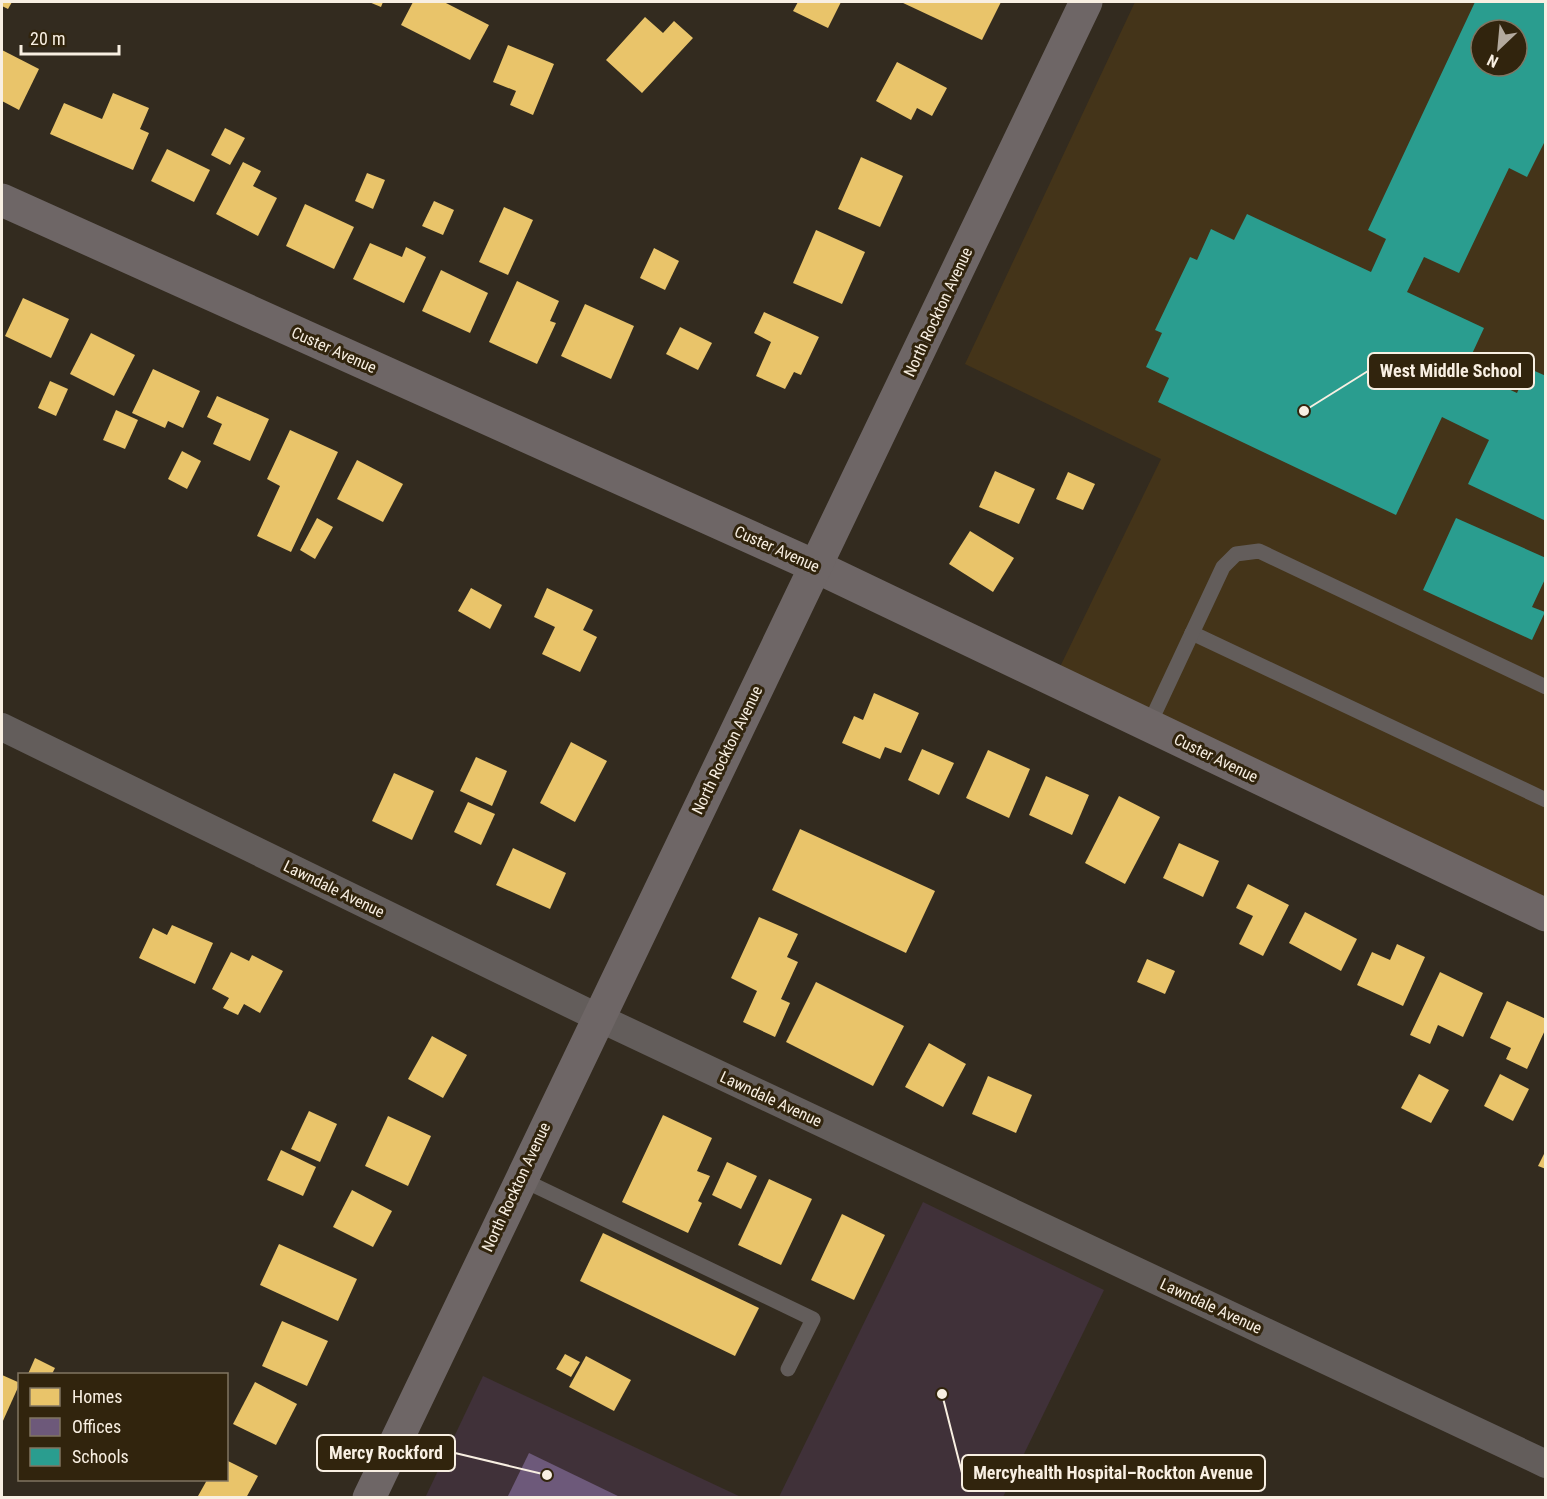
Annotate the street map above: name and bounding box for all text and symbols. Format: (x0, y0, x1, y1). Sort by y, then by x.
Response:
scale bar (21, 18, 118, 56)
north arrow (1469, 18, 1529, 78)
text: 20 m (30, 28, 65, 49)
text: N (1484, 50, 1501, 72)
street label: North Rockton Avenue (900, 244, 976, 380)
street label: Custer Avenue (289, 323, 379, 377)
callout: West Middle School (1368, 353, 1534, 389)
text: West Middle School (1380, 360, 1522, 381)
street label: Custer Avenue (732, 522, 822, 576)
street label: North Rockton Avenue (688, 683, 766, 817)
street label: Custer Avenue (1171, 730, 1261, 786)
street label: Lawndale Avenue (280, 856, 388, 922)
street label: Lawndale Avenue (717, 1067, 825, 1131)
street label: North Rockton Avenue (478, 1119, 554, 1255)
street label: Lawndale Avenue (1157, 1274, 1265, 1338)
legend (18, 1373, 228, 1481)
text: Homes (72, 1386, 122, 1407)
text: Offices (72, 1416, 121, 1437)
callout: Mercy Rockford (317, 1435, 455, 1471)
text: Mercy Rockford (329, 1442, 443, 1463)
text: Schools (72, 1446, 129, 1467)
callout: Mercyhealth Hospital–Rockton Avenue (962, 1455, 1265, 1491)
text: Mercyhealth Hospital–Rockton Avenue (973, 1462, 1253, 1483)

